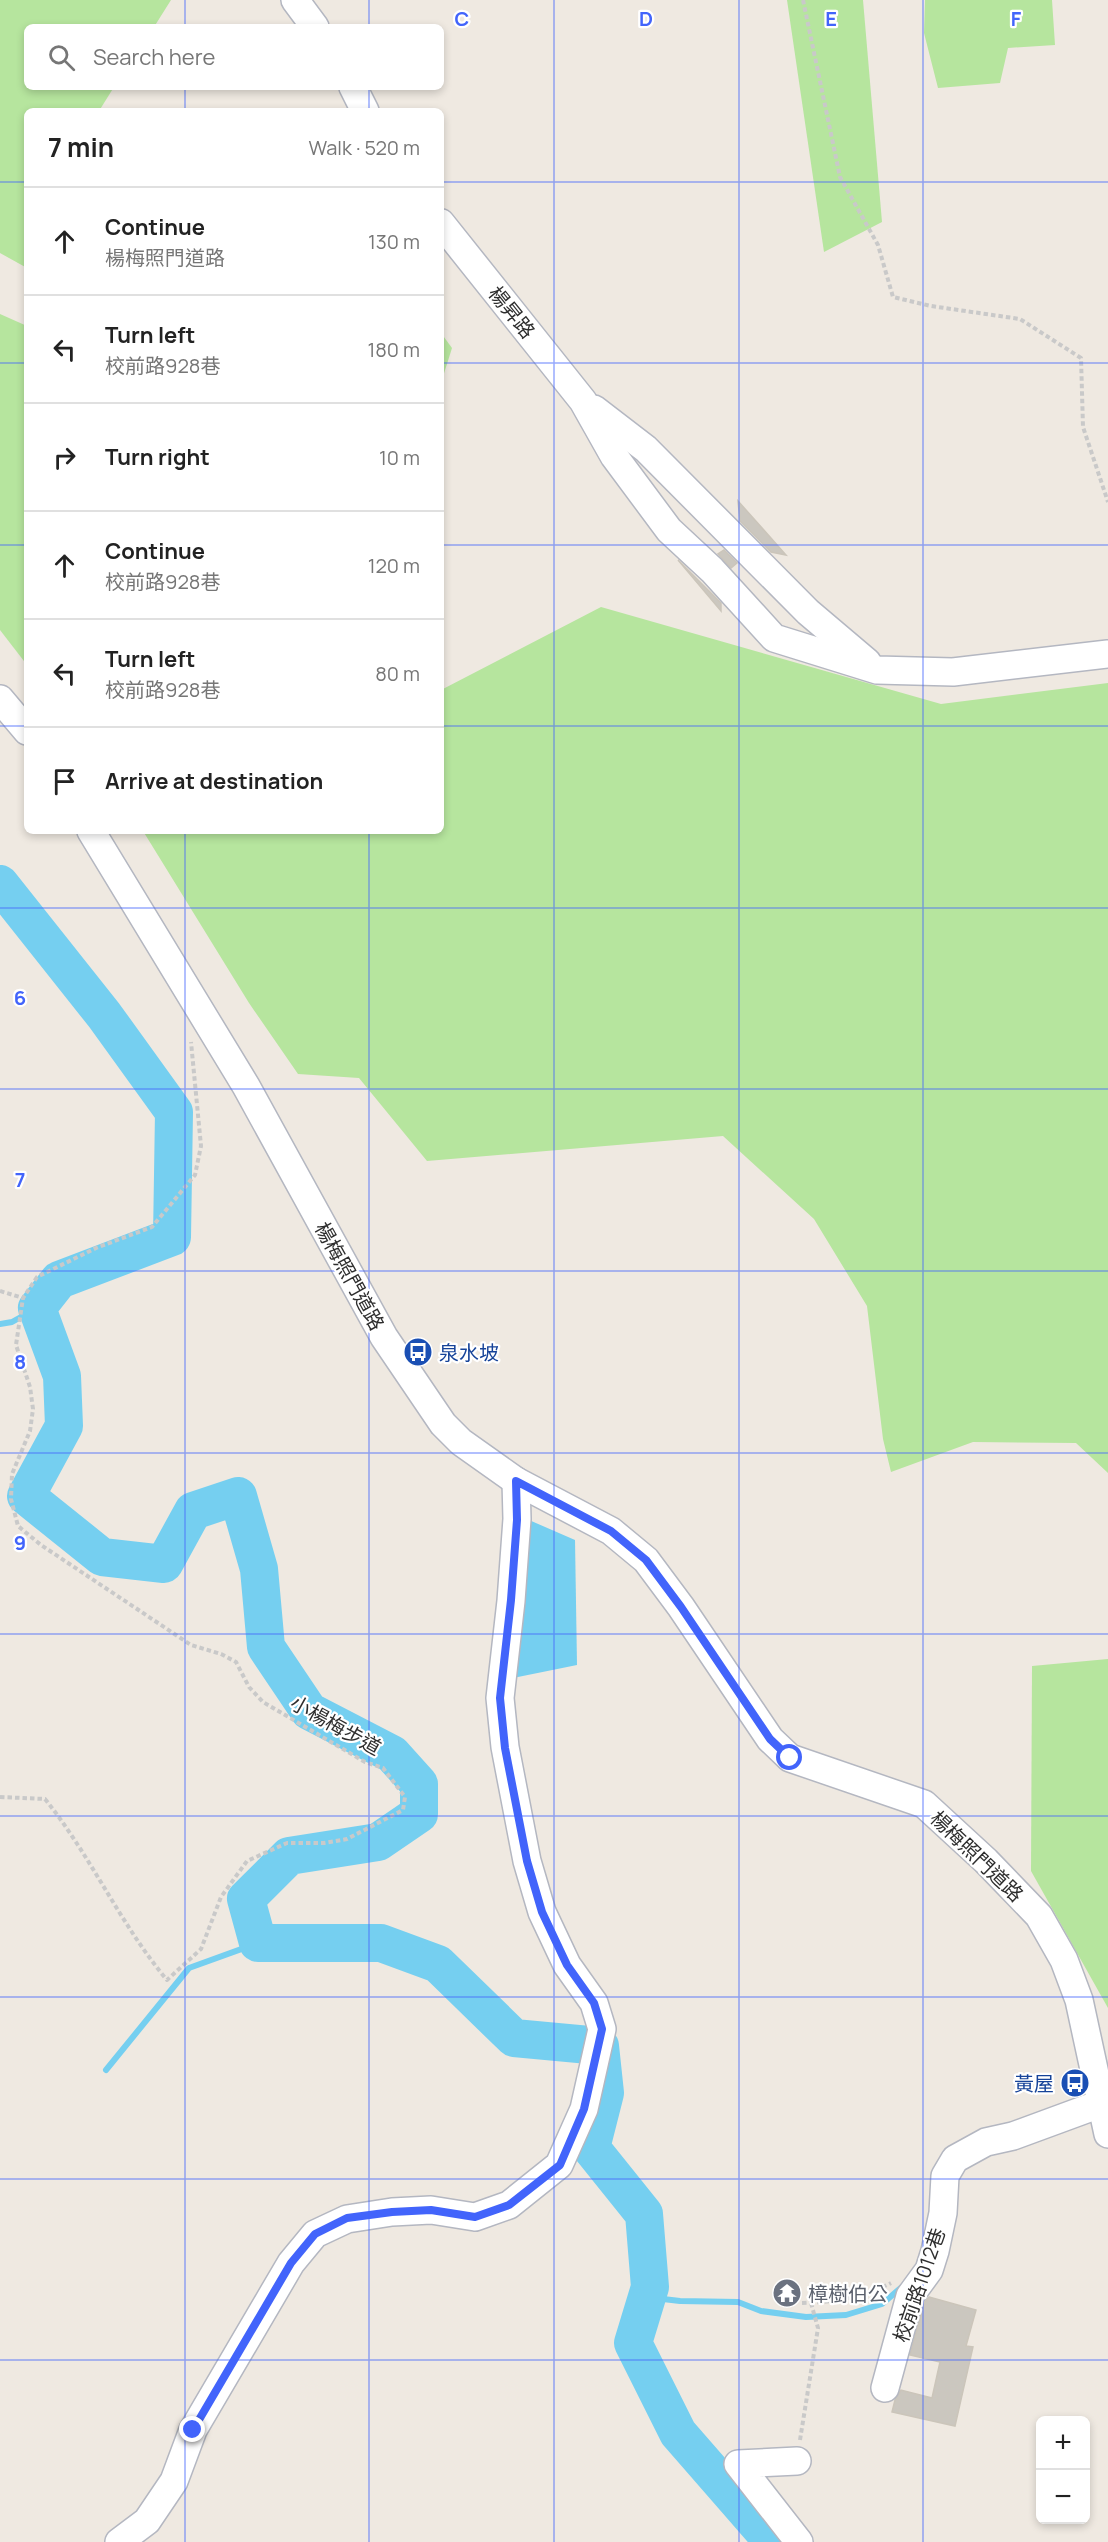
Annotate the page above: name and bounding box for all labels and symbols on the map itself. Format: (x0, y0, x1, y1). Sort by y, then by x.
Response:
text: C (455, 5, 469, 32)
text: D (639, 5, 653, 32)
text: E (825, 5, 837, 32)
text: F (1011, 5, 1022, 32)
street label: 楊昇路 (483, 280, 541, 344)
text: 6 (14, 984, 26, 1011)
text: 7 (15, 1166, 25, 1193)
street label: 楊梅照門道路 (309, 1217, 391, 1335)
bus stop icon: 泉水坡 (402, 1336, 434, 1368)
place label: 泉水坡 (439, 1339, 499, 1366)
text: 8 (14, 1348, 26, 1375)
text: 9 (14, 1529, 26, 1556)
street label: 小楊梅步道 (286, 1689, 386, 1761)
route start (776, 1744, 802, 1770)
street label: 楊梅照門道路 (924, 1805, 1030, 1907)
bus stop icon: 黃屋 (1059, 2067, 1091, 2099)
place label: 黃屋 (1014, 2070, 1054, 2097)
street label: 校前路1012巷 (887, 2224, 951, 2346)
temple icon: 樟樹伯公 (771, 2277, 803, 2309)
place label: 樟樹伯公 (808, 2280, 888, 2307)
route end (179, 2416, 205, 2442)

